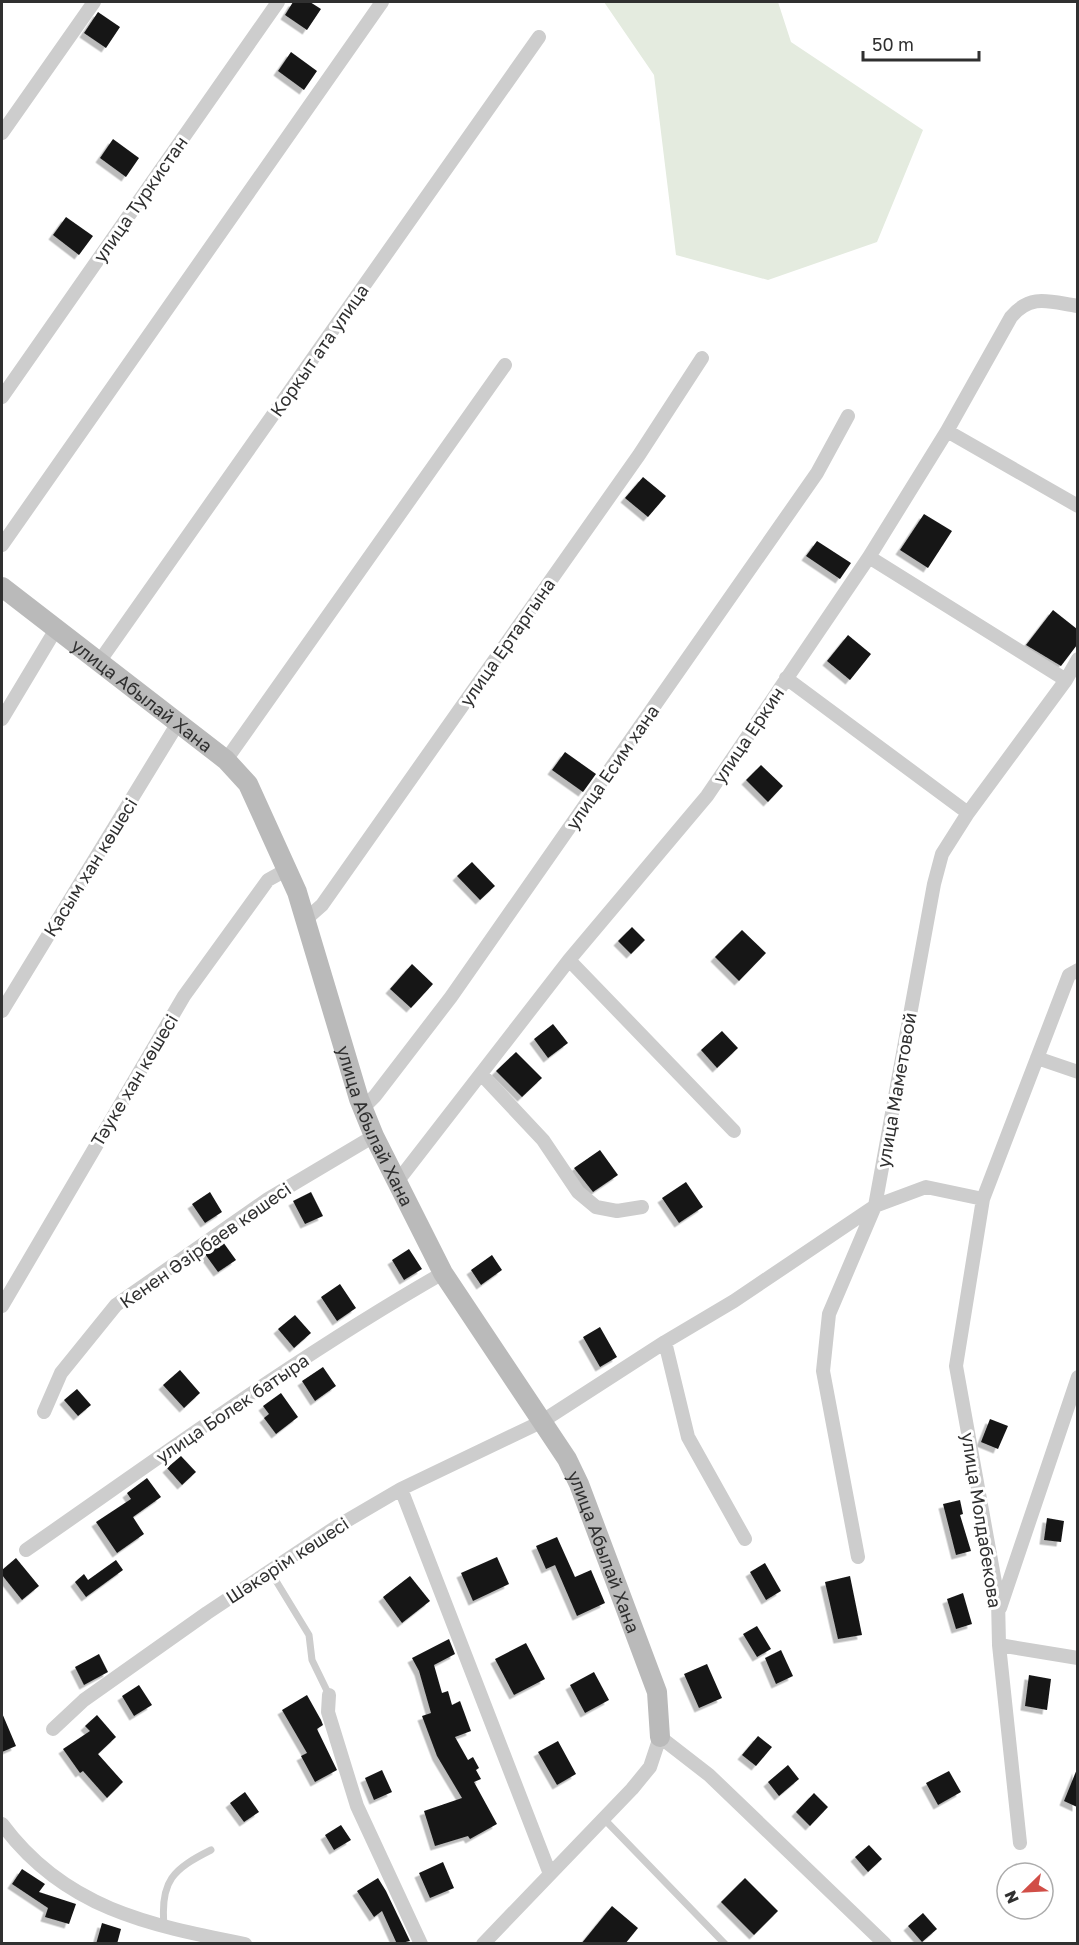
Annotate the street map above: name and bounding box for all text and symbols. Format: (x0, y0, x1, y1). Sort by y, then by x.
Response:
scale bar (863, 24, 978, 62)
text: 50 m (872, 33, 914, 55)
street label: улица Туркистан (88, 132, 192, 266)
street label: Коркыт ата улица (265, 279, 373, 421)
street label: улица Ертаргына (455, 574, 559, 710)
street label: улица Абылай Хана (67, 634, 217, 757)
street label: улица Еркин (708, 683, 788, 787)
street label: улица Есим хана (561, 700, 663, 834)
street label: Қасым хан көшесі (39, 794, 141, 940)
street label: Тәуке хан көшесі (86, 1010, 182, 1150)
street label: улица Маметовой (871, 1011, 921, 1169)
street label: улица Абылай Хана (333, 1043, 418, 1210)
street label: Кенен Әзірбаев көшесі (115, 1177, 295, 1313)
street label: улица Болек батыра (151, 1349, 313, 1467)
street label: улица Молдабекова (957, 1431, 1007, 1609)
street label: улица Абылай Хана (563, 1467, 645, 1636)
street label: Шәкәрім көшесі (221, 1512, 353, 1608)
north arrow (995, 1861, 1055, 1921)
text: N (1000, 1887, 1023, 1907)

